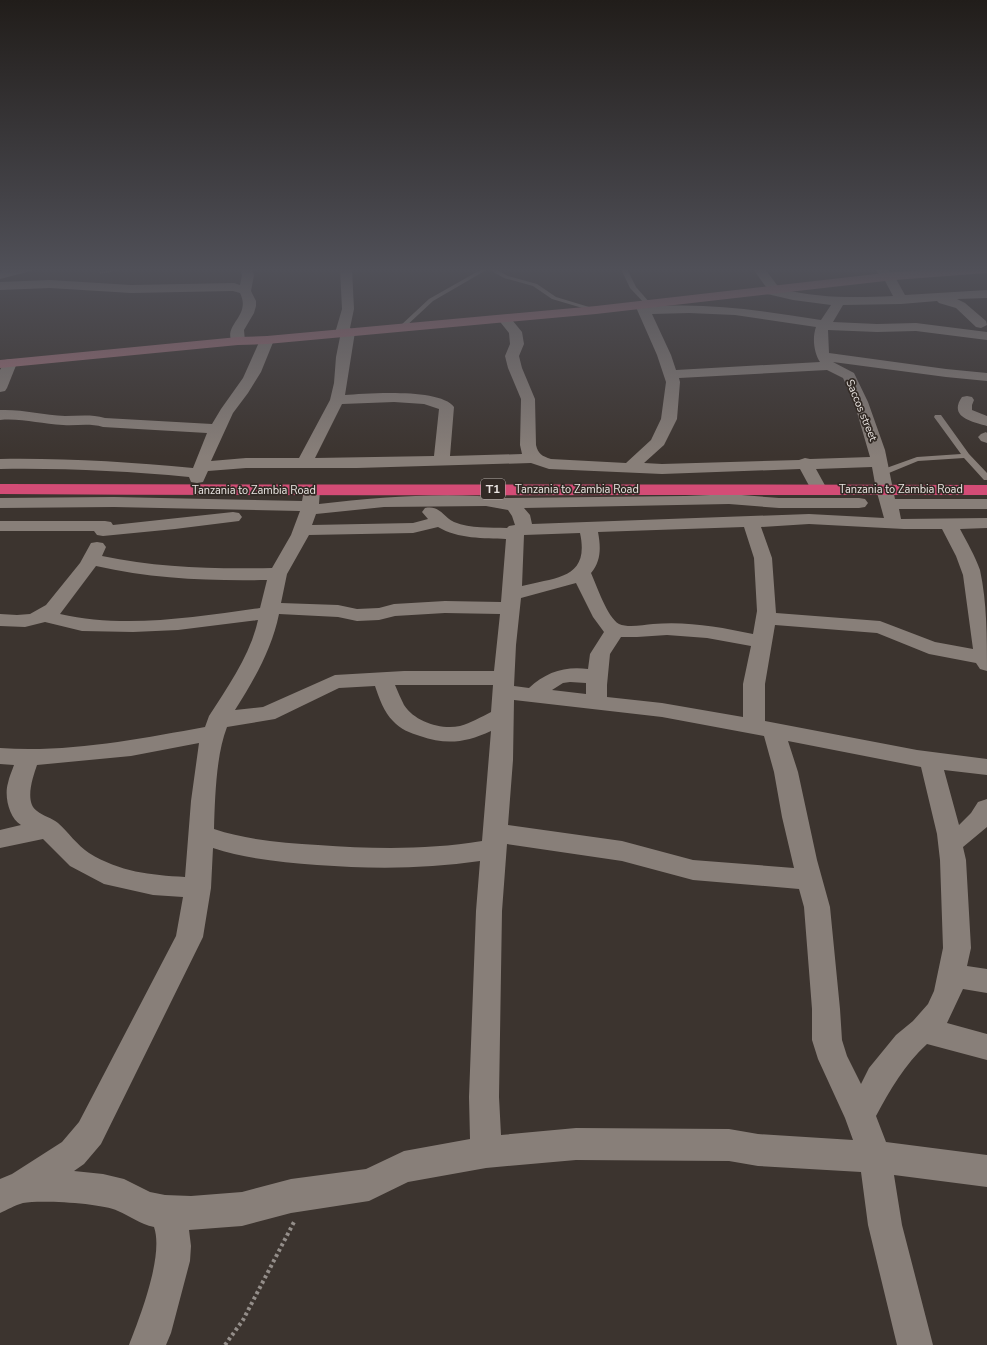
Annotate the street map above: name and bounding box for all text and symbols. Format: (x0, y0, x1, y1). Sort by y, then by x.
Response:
street label: Saccos street (842, 377, 881, 443)
road number: T1 (481, 479, 505, 499)
street label: Tanzania to Zambia Road (515, 482, 639, 497)
street label: Tanzania to Zambia Road (839, 482, 963, 497)
street label: Tanzania to Zambia Road (192, 483, 316, 498)

